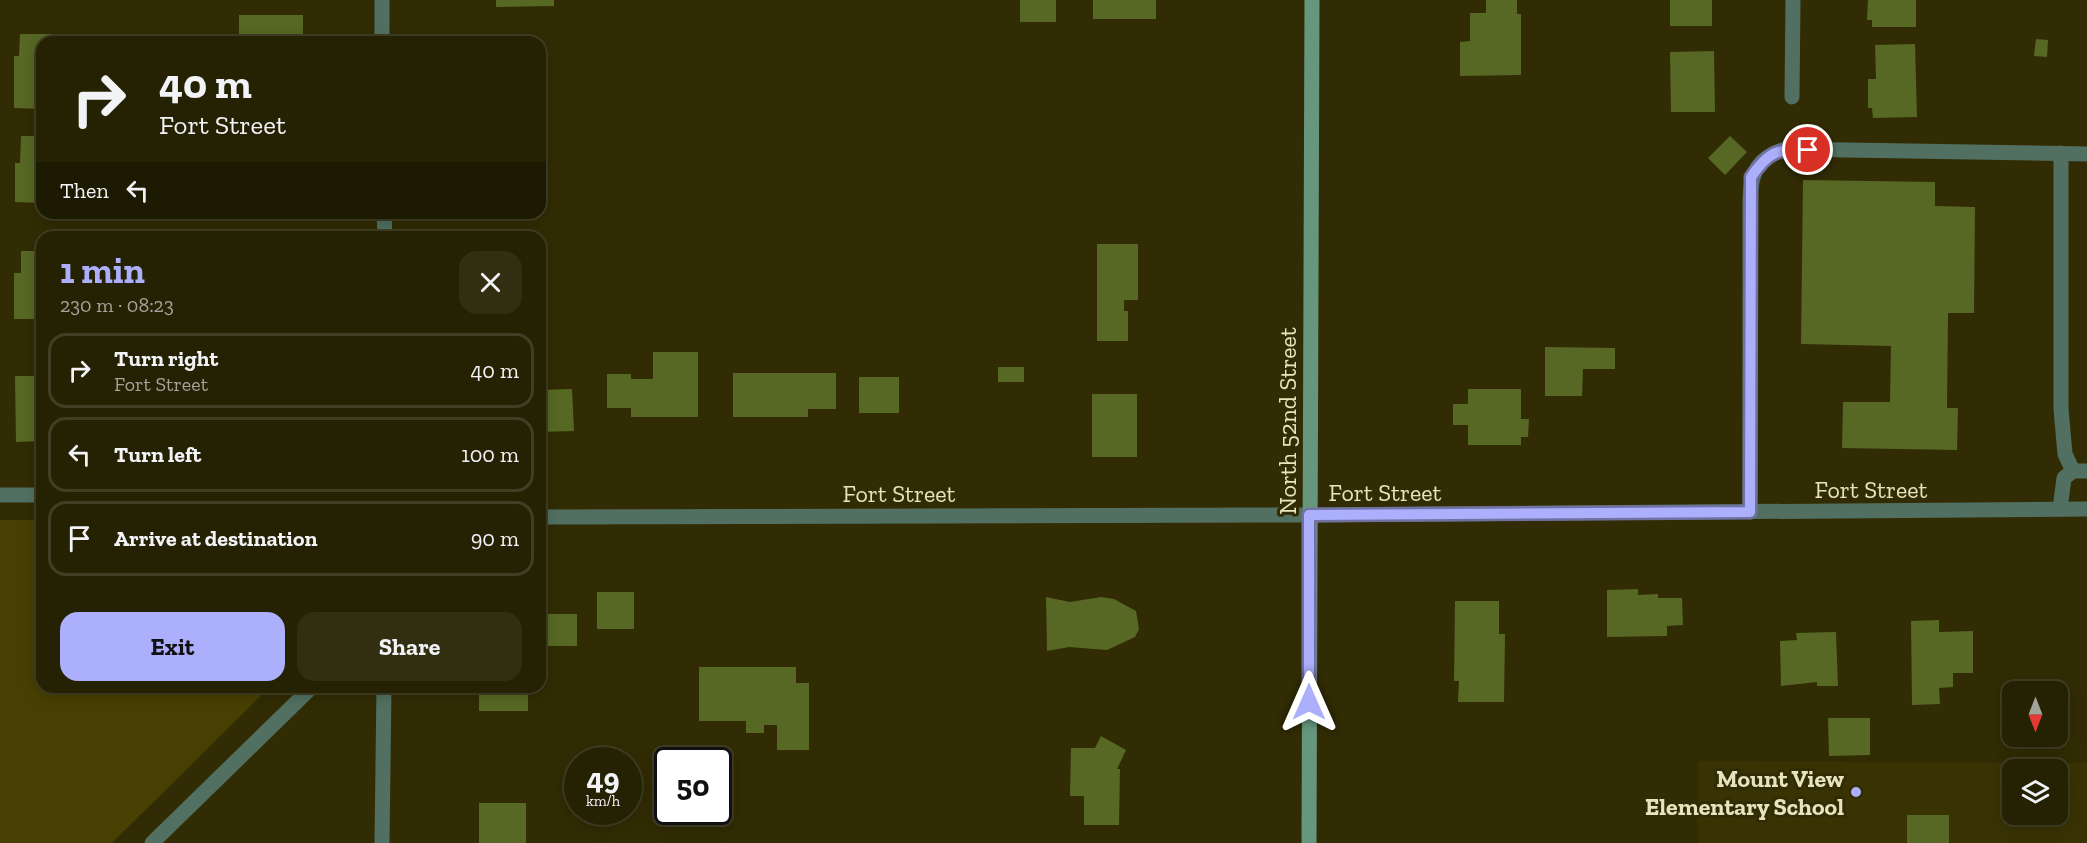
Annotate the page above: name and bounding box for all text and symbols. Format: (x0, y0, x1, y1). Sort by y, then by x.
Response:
text: 40 m (159, 58, 252, 109)
icon: right (60, 60, 138, 138)
text: Fort Street (159, 109, 286, 141)
pin (1782, 124, 1833, 175)
icon: arrive (1791, 133, 1824, 166)
icon: left (121, 174, 154, 207)
text: Then (60, 177, 109, 204)
text: 1 min (60, 249, 145, 292)
button: close (459, 251, 522, 314)
text: 230 m · 08:23 (60, 293, 174, 317)
street label: North 52nd Street (1273, 327, 1302, 515)
text: Turn right (114, 345, 218, 372)
icon: right (63, 354, 96, 387)
text: 40 m (470, 357, 519, 384)
text: Fort Street (114, 372, 208, 396)
icon: left (63, 438, 96, 471)
text: Turn left (114, 441, 201, 468)
text: 100 m (461, 441, 519, 468)
street label: Fort Street (1815, 475, 1928, 504)
street label: Fort Street (1329, 478, 1442, 507)
street label: Fort Street (843, 479, 956, 508)
icon: arrive (63, 522, 96, 555)
text: Arrive at destination (114, 525, 317, 552)
text: 90 m (471, 525, 519, 552)
button: Exit (60, 612, 285, 681)
button: Share (297, 612, 522, 681)
position arrow (1277, 670, 1341, 734)
north arrow (2002, 681, 2068, 747)
map controls (2002, 681, 2068, 825)
speed limit sign: 50 (654, 747, 732, 825)
button: layers (2002, 759, 2068, 825)
text: 49 (586, 761, 620, 797)
place label: Mount View Elementary School (1645, 764, 1845, 821)
marker: Mount View Elementary School (1849, 785, 1863, 799)
text: km/h (586, 792, 620, 810)

